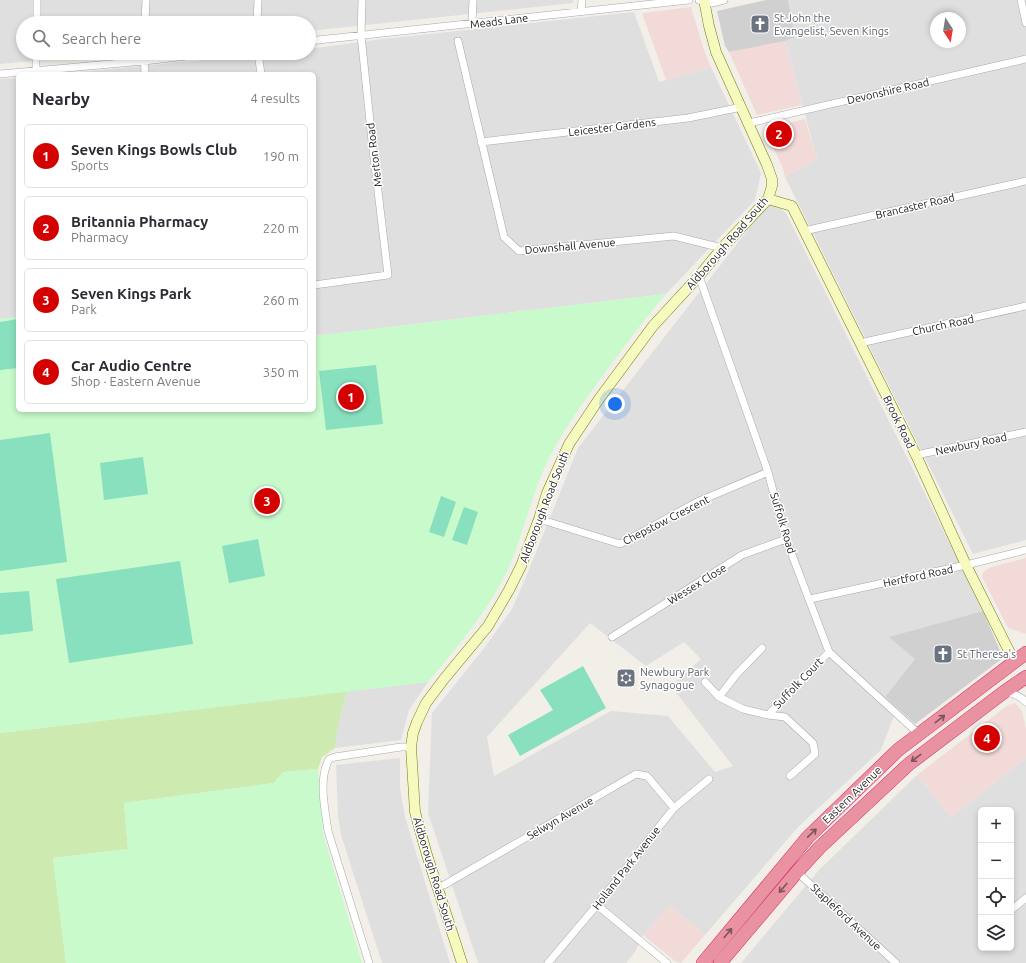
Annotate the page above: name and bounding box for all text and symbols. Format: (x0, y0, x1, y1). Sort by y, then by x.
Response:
street label: Meads Lane (469, 11, 529, 31)
place label: St John the Evangelist, Seven Kings (774, 12, 889, 37)
north arrow (930, 12, 966, 48)
church icon: St John the Evangelist, Seven Kings (749, 13, 771, 35)
search box (16, 16, 316, 60)
icon: search (30, 27, 52, 49)
text: Search here (62, 30, 141, 47)
street label: Devonshire Road (846, 76, 930, 106)
text: Nearby (32, 89, 90, 108)
text: 4 results (250, 91, 300, 105)
street label: Leicester Gardens (568, 116, 657, 138)
pin: 2 (766, 119, 792, 149)
street label: Merton Road (364, 122, 384, 188)
text: Seven Kings Bowls Club (71, 141, 237, 158)
text: 1 (42, 149, 50, 163)
text: 190 m (263, 149, 299, 163)
text: Sports (71, 158, 109, 172)
street label: Brancaster Road (874, 191, 956, 221)
street label: Aldborough Road South (684, 194, 770, 292)
text: Britannia Pharmacy (71, 213, 208, 230)
text: 2 (42, 221, 50, 235)
text: 220 m (263, 221, 299, 235)
text: Pharmacy (71, 230, 128, 244)
street label: Downshall Avenue (524, 236, 616, 256)
text: Seven Kings Park (71, 285, 192, 302)
text: 3 (42, 293, 50, 307)
text: 260 m (263, 293, 299, 307)
text: Park (71, 302, 97, 316)
street label: Church Road (911, 313, 975, 337)
text: Car Audio Centre (71, 357, 192, 374)
text: 4 (42, 365, 50, 379)
text: 350 m (263, 365, 299, 379)
text: Shop · Eastern Avenue (71, 374, 201, 388)
pin: 1 (338, 382, 364, 412)
your location (605, 394, 625, 414)
street label: Brook Road (881, 394, 917, 450)
street label: Newbury Road (934, 431, 1008, 457)
street label: Aldborough Road South (517, 450, 571, 564)
pin: 3 (254, 486, 280, 516)
street label: Suffolk Road (768, 491, 798, 555)
street label: Chepstow Crescent (621, 493, 712, 547)
street label: Wessex Close (666, 561, 728, 607)
street label: Hertford Road (882, 563, 954, 589)
church icon: St Theresa's (932, 643, 954, 665)
place label: St Theresa's (957, 648, 1016, 660)
street label: Suffolk Court (771, 655, 826, 711)
place label: Newbury Park Synagogue (640, 666, 710, 691)
synagogue icon: Newbury Park Synagogue (615, 667, 637, 689)
one-way arrow (934, 715, 945, 723)
pin: 4 (974, 723, 1000, 753)
one-way arrow (911, 754, 922, 763)
street label: Eastern Avenue (820, 764, 884, 826)
street label: Selwyn Avenue (525, 794, 595, 842)
map controls (978, 807, 1014, 951)
button: + (978, 807, 1014, 843)
street label: Aldborough Road South (411, 816, 457, 932)
street label: Holland Park Avenue (590, 824, 662, 912)
one-way arrow (807, 829, 817, 838)
button: − (978, 843, 1014, 879)
button: locate (978, 879, 1014, 915)
street label: Stapleford Avenue (808, 881, 884, 953)
one-way arrow (778, 883, 787, 893)
button: layers (978, 915, 1014, 951)
one-way arrow (724, 928, 733, 938)

